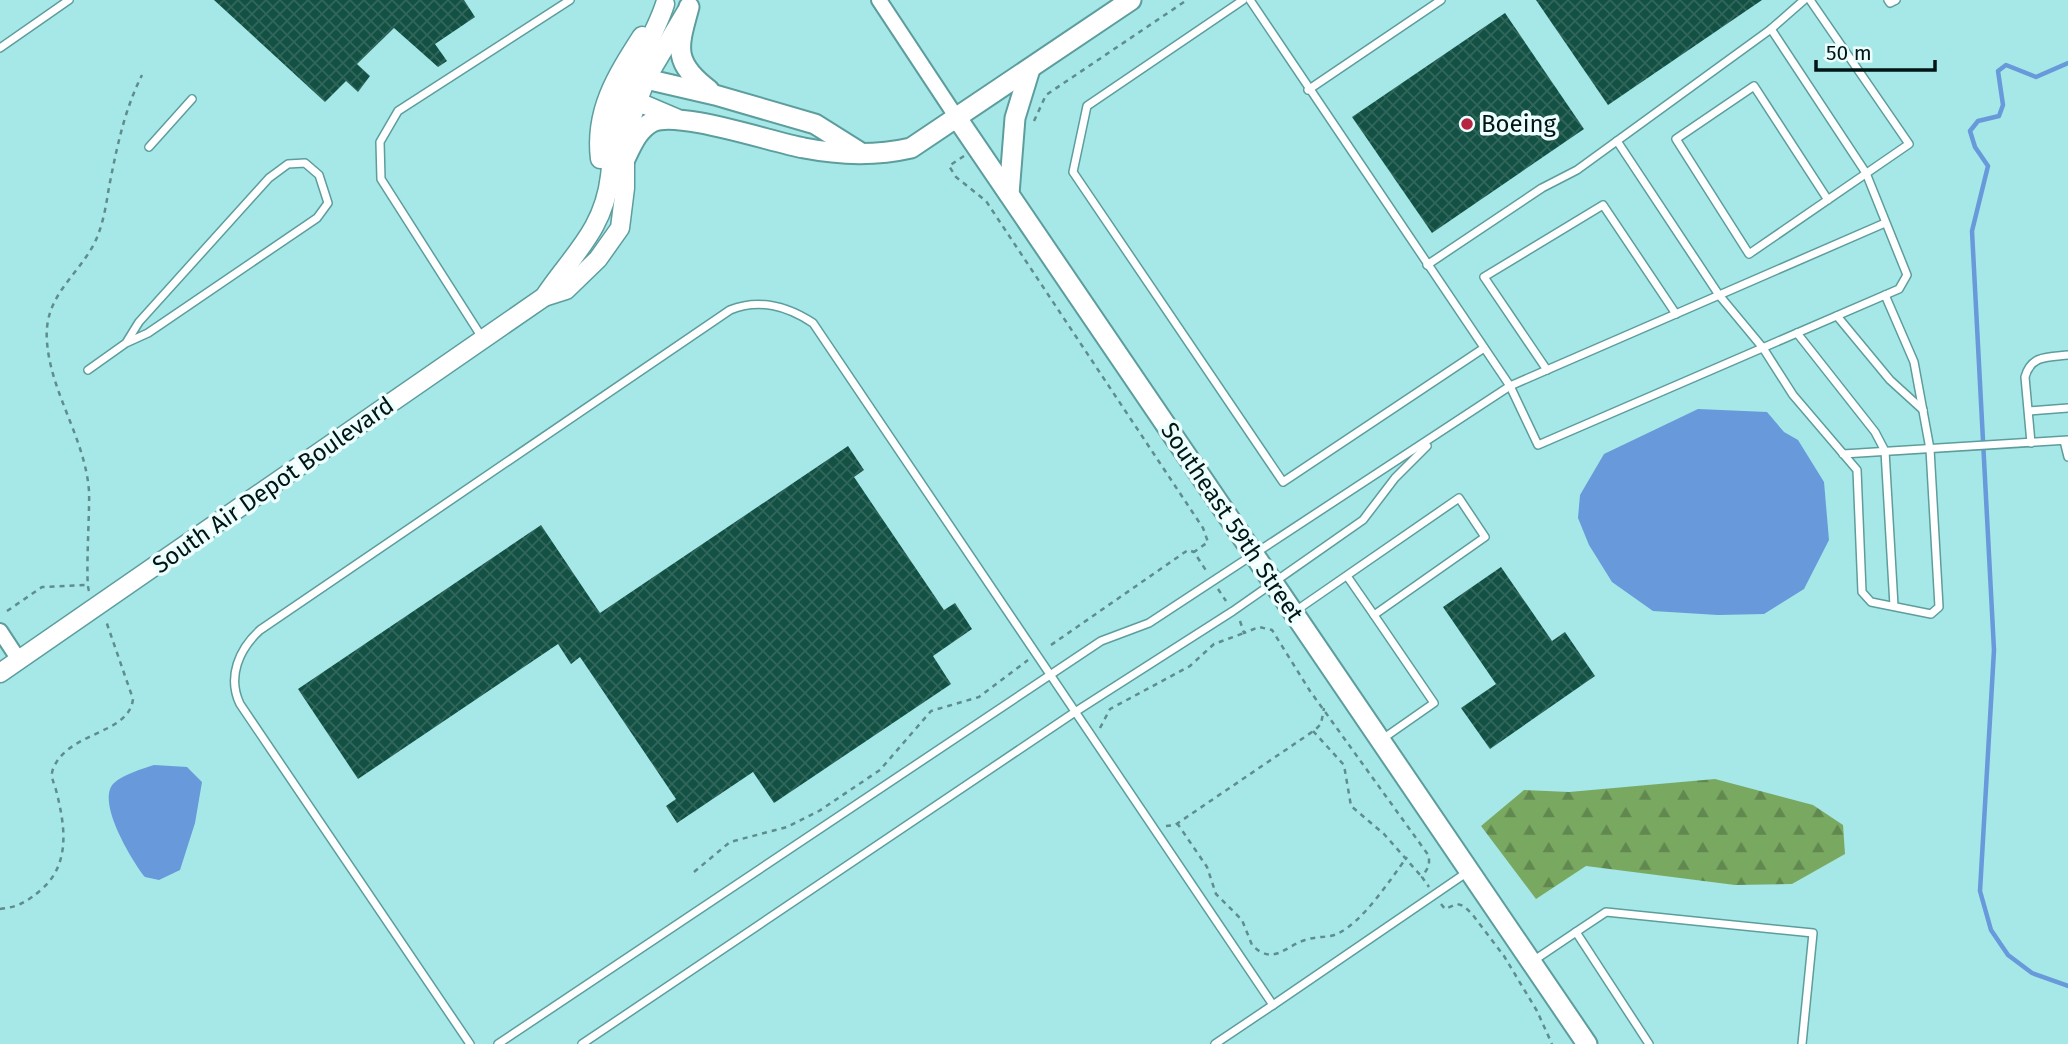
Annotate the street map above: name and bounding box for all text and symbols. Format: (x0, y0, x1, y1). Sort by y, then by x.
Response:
scale bar (1816, 28, 1935, 72)
text: 50 m (1826, 40, 1872, 66)
place label: Boeing (1481, 110, 1557, 138)
marker: Boeing (1459, 116, 1475, 132)
street label: South Air Depot Boulevard (147, 391, 399, 579)
street label: Southeast 59th Street (1155, 417, 1309, 627)

